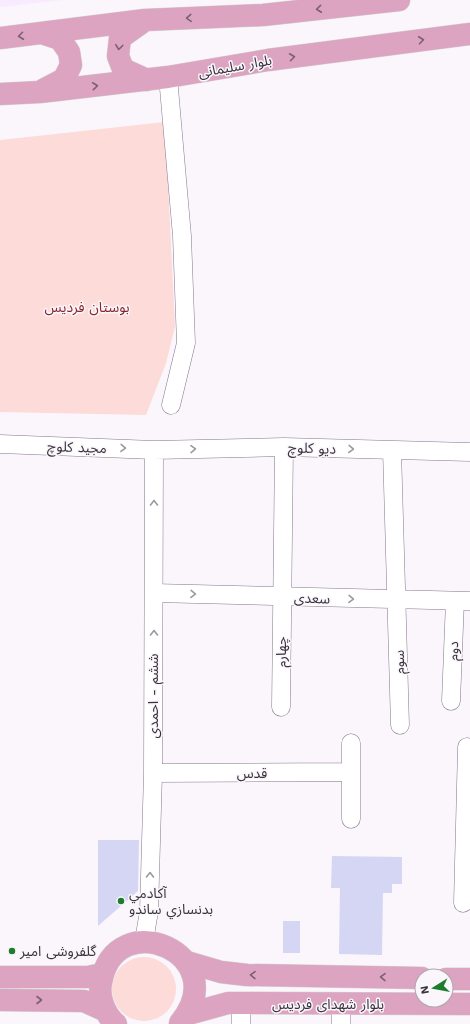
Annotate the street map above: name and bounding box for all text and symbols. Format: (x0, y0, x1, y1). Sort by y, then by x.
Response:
one-way arrow (316, 4, 322, 13)
one-way arrow (186, 14, 192, 23)
one-way arrow (18, 31, 24, 40)
one-way arrow (418, 36, 424, 45)
one-way arrow (115, 44, 124, 50)
street label: بلوار سلیمانی (197, 52, 273, 81)
one-way arrow (289, 53, 295, 62)
one-way arrow (92, 81, 98, 90)
park label: بوستان فردیس (44, 299, 130, 316)
street label: مجید کلوچ (47, 438, 107, 459)
street label: دیو کلوچ (288, 439, 337, 460)
one-way arrow (120, 444, 126, 453)
one-way arrow (190, 445, 196, 453)
one-way arrow (348, 445, 354, 453)
one-way arrow (150, 500, 158, 506)
street label: سعدی (294, 589, 330, 608)
one-way arrow (190, 590, 196, 598)
one-way arrow (348, 595, 354, 603)
one-way arrow (150, 630, 158, 636)
street label: چهارم (273, 637, 292, 667)
street label: دوم (445, 641, 464, 661)
street label: سوم (391, 650, 410, 674)
street label: ششم - احمدی (145, 653, 164, 739)
street label: قدس (237, 765, 267, 782)
one-way arrow (146, 872, 154, 878)
place label: آكادمي بدنسازي ساندو (129, 885, 213, 920)
marker: آكادمي بدنسازي ساندو (116, 896, 126, 906)
place label: گلفروشی امیر (19, 943, 96, 960)
marker: گلفروشی امیر (7, 946, 17, 956)
north arrow (414, 968, 454, 1008)
one-way arrow (250, 971, 256, 980)
one-way arrow (380, 973, 386, 982)
text: N (418, 985, 432, 995)
one-way arrow (36, 996, 42, 1004)
street label: بلوار شهدای فردیس (272, 996, 384, 1013)

